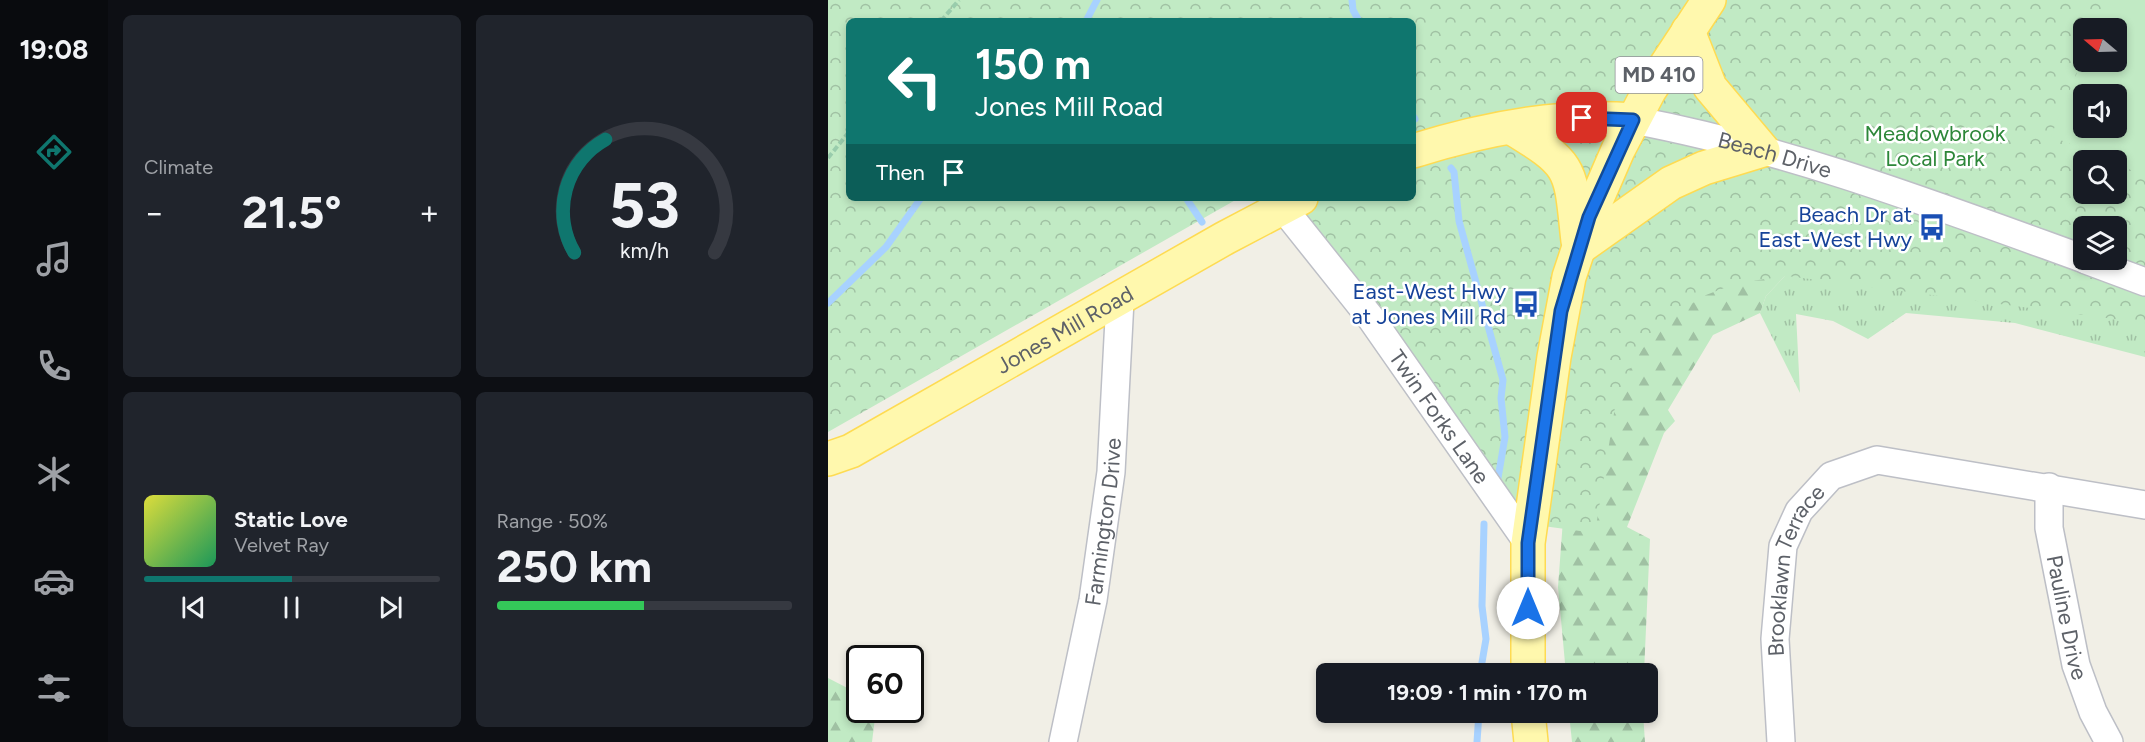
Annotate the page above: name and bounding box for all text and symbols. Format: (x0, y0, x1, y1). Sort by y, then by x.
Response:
north arrow (2073, 18, 2127, 72)
map controls (2073, 18, 2127, 270)
text: 19:08 (19, 33, 89, 66)
text: 150 m (975, 39, 1091, 90)
icon: left (876, 42, 954, 120)
road number: MD 410 (1616, 57, 1702, 93)
button: sound (2073, 84, 2127, 138)
text: Jones Mill Road (975, 90, 1163, 123)
pin (1556, 92, 1607, 143)
icon: arrive (1565, 101, 1598, 134)
park label: Meadowbrook Local Park (1865, 120, 2006, 172)
street label: Beach Drive (1715, 126, 1835, 184)
icon: directions (33, 131, 75, 173)
button: search (2073, 150, 2127, 204)
text: Climate (144, 155, 213, 179)
icon: arrive (937, 156, 970, 189)
text: Then (876, 159, 925, 186)
text: 53 (609, 168, 680, 243)
text: 21.5° (242, 185, 341, 239)
text: − (144, 193, 165, 232)
text: + (419, 193, 440, 232)
place label: Beach Dr at East-West Hwy (1758, 201, 1912, 253)
bus stop icon: Beach Dr at East-West Hwy (1917, 212, 1947, 242)
button: layers (2073, 216, 2127, 270)
icon: music (33, 238, 75, 280)
text: km/h (620, 238, 669, 263)
place label: East-West Hwy at Jones Mill Rd (1351, 278, 1506, 330)
street label: Jones Mill Road (991, 280, 1138, 380)
bus stop icon: East-West Hwy at Jones Mill Rd (1511, 289, 1541, 319)
icon: phone (33, 345, 75, 387)
street label: Twin Forks Lane (1383, 345, 1495, 489)
street label: Farmington Drive (1079, 437, 1127, 608)
icon: climate (33, 453, 75, 495)
street label: Brooklawn Terrace (1762, 479, 1831, 657)
text: Static Love (234, 506, 348, 533)
text: Range · 50% (497, 509, 608, 533)
text: Velvet Ray (234, 533, 329, 557)
text: 250 km (497, 539, 652, 593)
street label: Pauline Drive (2041, 553, 2093, 684)
icon: car (33, 560, 75, 602)
position arrow (1496, 576, 1560, 640)
icon: previous (177, 591, 210, 624)
icon: pause (275, 591, 308, 624)
icon: next (374, 591, 407, 624)
speed limit sign: 60 (846, 645, 924, 723)
icon: filters (33, 667, 75, 709)
text: 19:09 · 1 min · 170 m (1387, 679, 1587, 706)

